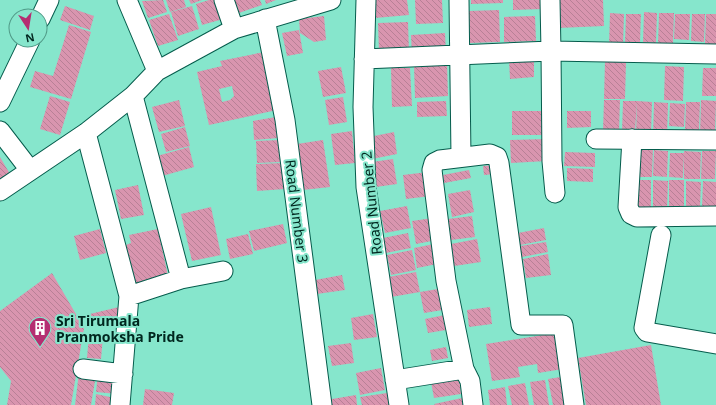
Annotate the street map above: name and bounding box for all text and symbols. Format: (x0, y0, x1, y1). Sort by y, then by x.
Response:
north arrow (8, 8, 48, 48)
text: N (24, 30, 36, 47)
street label: Road Number 2 (356, 150, 386, 256)
street label: Road Number 3 (281, 158, 313, 264)
place label: Sri Tirumala Pranmoksha Pride (56, 311, 184, 346)
building icon: Sri Tirumala Pranmoksha Pride (27, 315, 53, 348)

